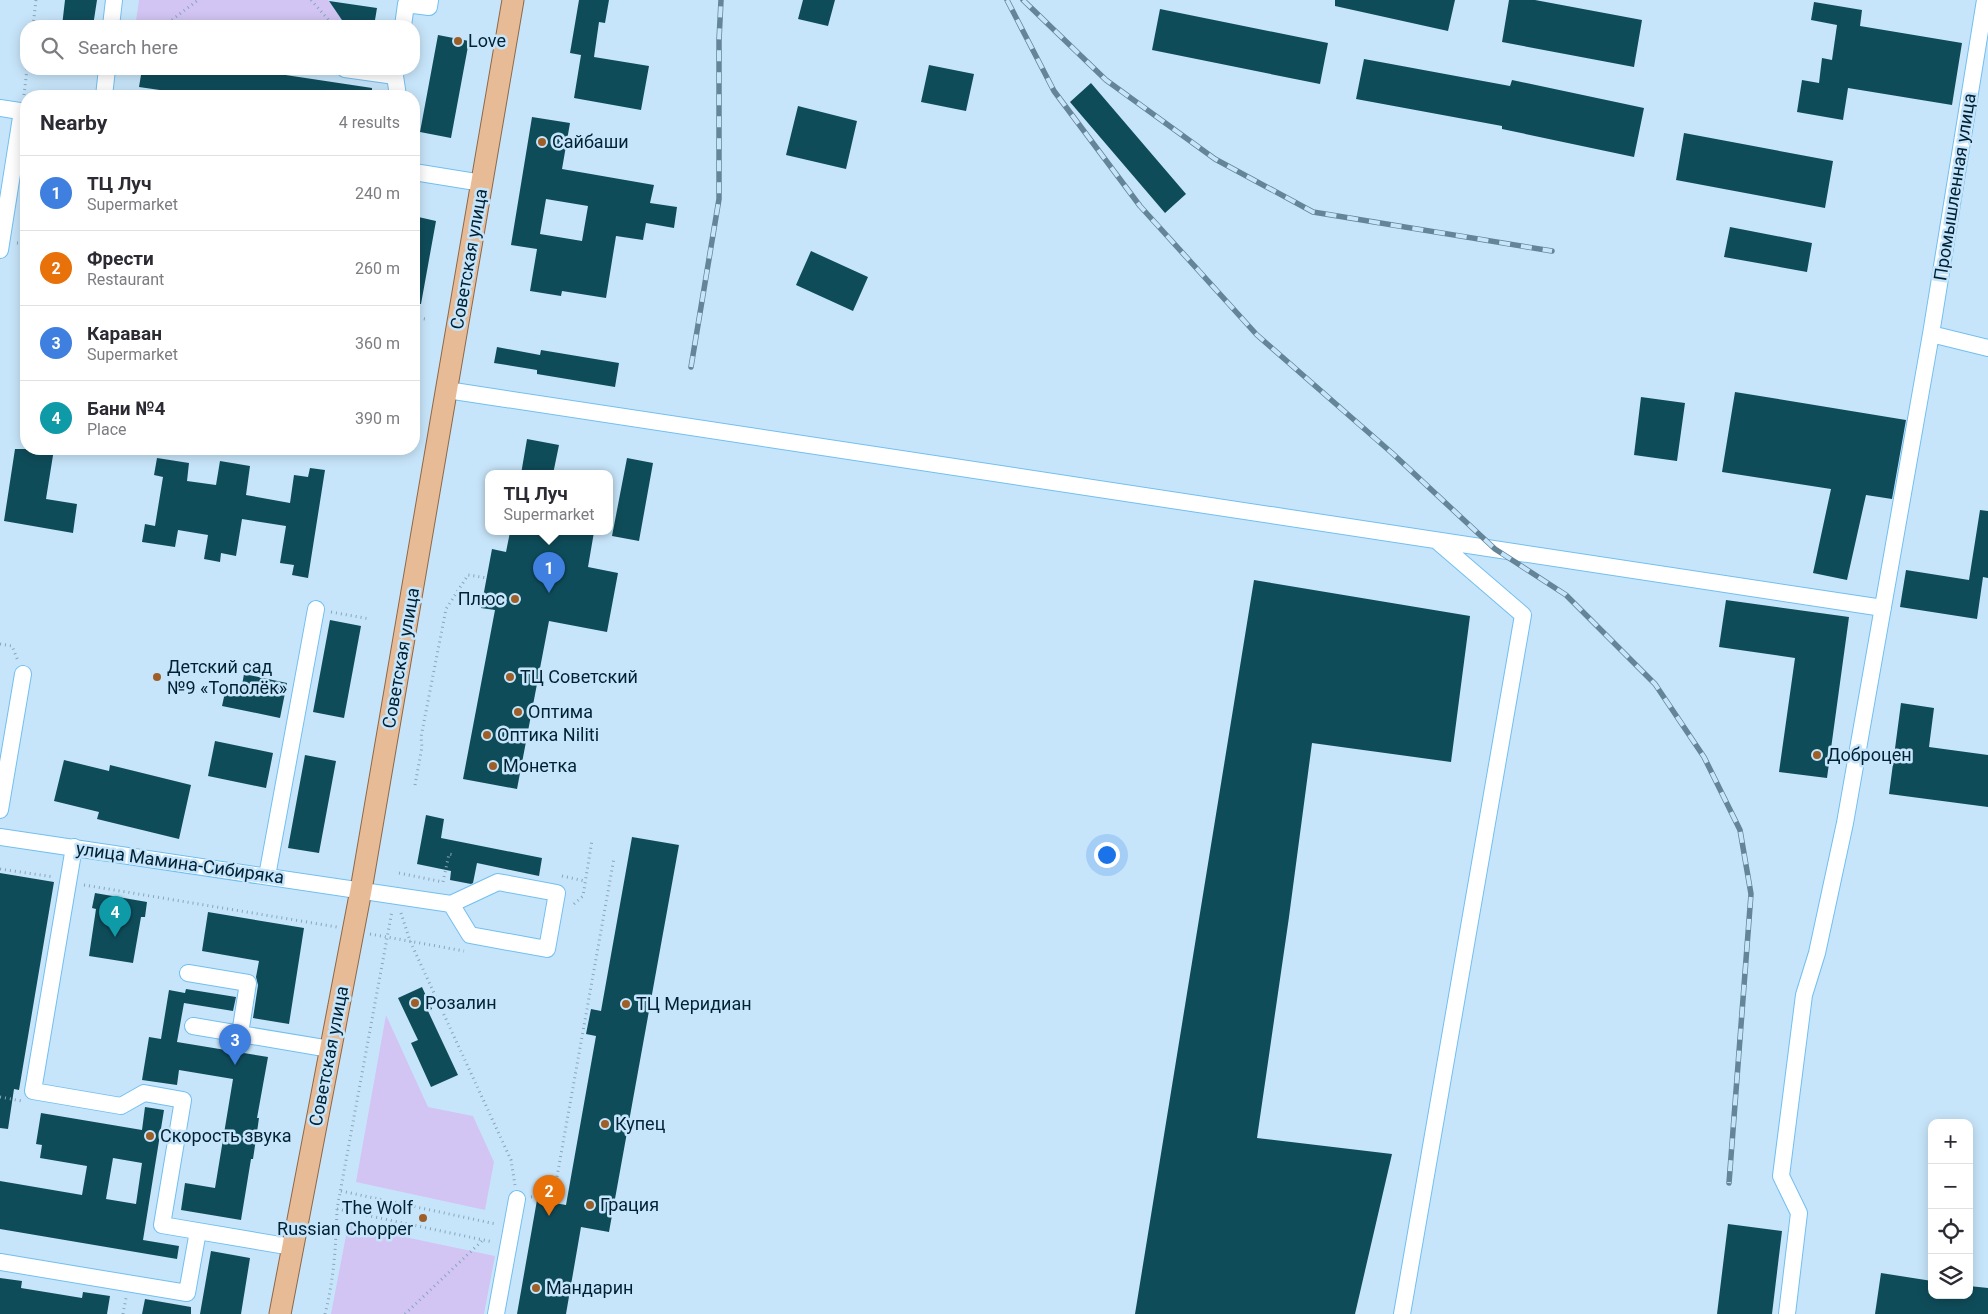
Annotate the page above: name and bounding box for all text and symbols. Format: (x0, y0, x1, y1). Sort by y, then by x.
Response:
search box (20, 20, 420, 75)
place label: Love (468, 30, 506, 51)
icon: search (38, 34, 66, 62)
marker: Love (452, 35, 464, 47)
text: Search here (78, 36, 178, 59)
street label: Промышленная улица (1929, 92, 1980, 282)
text: Nearby (40, 111, 107, 135)
text: 4 results (339, 113, 400, 132)
place label: Сайбаши (552, 131, 629, 152)
marker: Сайбаши (536, 136, 548, 148)
text: ТЦ Луч (87, 172, 151, 195)
text: 1 (51, 184, 61, 203)
text: 240 m (355, 184, 400, 203)
street label: Советская улица (446, 187, 491, 331)
text: Supermarket (87, 195, 178, 214)
text: Фрести (87, 247, 154, 270)
text: 2 (51, 259, 61, 278)
text: 260 m (355, 259, 400, 278)
text: Restaurant (87, 270, 164, 289)
text: Караван (87, 322, 162, 345)
text: 3 (51, 334, 61, 353)
text: 360 m (355, 334, 400, 353)
text: Supermarket (87, 345, 178, 364)
text: Бани №4 (87, 397, 165, 420)
text: 4 (51, 409, 61, 428)
text: 390 m (355, 409, 400, 428)
text: Place (87, 420, 127, 439)
popup (485, 470, 613, 535)
text: ТЦ Луч (503, 482, 568, 505)
text: Supermarket (503, 505, 595, 524)
pin: 1 (533, 552, 565, 593)
street label: Советская улица (378, 586, 423, 730)
place label: Плюс (458, 588, 505, 609)
marker: Плюс (509, 593, 521, 605)
place label: Детский сад №9 «Тополёк» (167, 656, 287, 698)
place label: ТЦ Советский (520, 666, 638, 687)
marker: Детский сад №9 «Тополёк» (151, 671, 163, 683)
marker: ТЦ Советский (504, 671, 516, 683)
place label: Оптима (528, 701, 593, 722)
marker: Оптима (512, 706, 524, 718)
place label: Оптика Niliti (497, 724, 599, 745)
marker: Оптика Niliti (481, 729, 493, 741)
place label: Доброцен (1827, 744, 1912, 765)
marker: Доброцен (1811, 749, 1823, 761)
place label: Монетка (503, 755, 577, 776)
marker: Монетка (487, 760, 499, 772)
street label: улица Мамина-Сибиряка (75, 837, 286, 888)
your location (1094, 842, 1120, 868)
pin: 4 (99, 896, 131, 937)
street label: Советская улица (305, 984, 352, 1128)
place label: Розалин (425, 992, 497, 1013)
place label: ТЦ Меридиан (636, 993, 752, 1014)
marker: Розалин (409, 997, 421, 1009)
marker: ТЦ Меридиан (620, 998, 632, 1010)
pin: 3 (219, 1024, 251, 1065)
place label: Купец (615, 1113, 666, 1134)
marker: Купец (599, 1118, 611, 1130)
map controls (1928, 1119, 1973, 1299)
button: + (1928, 1119, 1973, 1164)
place label: Скорость звука (160, 1125, 292, 1146)
marker: Скорость звука (144, 1130, 156, 1142)
button: − (1928, 1164, 1973, 1209)
pin: 2 (533, 1175, 565, 1216)
place label: Грация (600, 1194, 659, 1215)
place label: The Wolf Russian Chopper (277, 1197, 414, 1239)
marker: Грация (584, 1199, 596, 1211)
button: locate (1928, 1209, 1973, 1254)
marker: The Wolf Russian Chopper (417, 1212, 429, 1224)
button: layers (1928, 1254, 1973, 1299)
place label: Мандарин (546, 1277, 633, 1298)
marker: Мандарин (530, 1282, 542, 1294)

